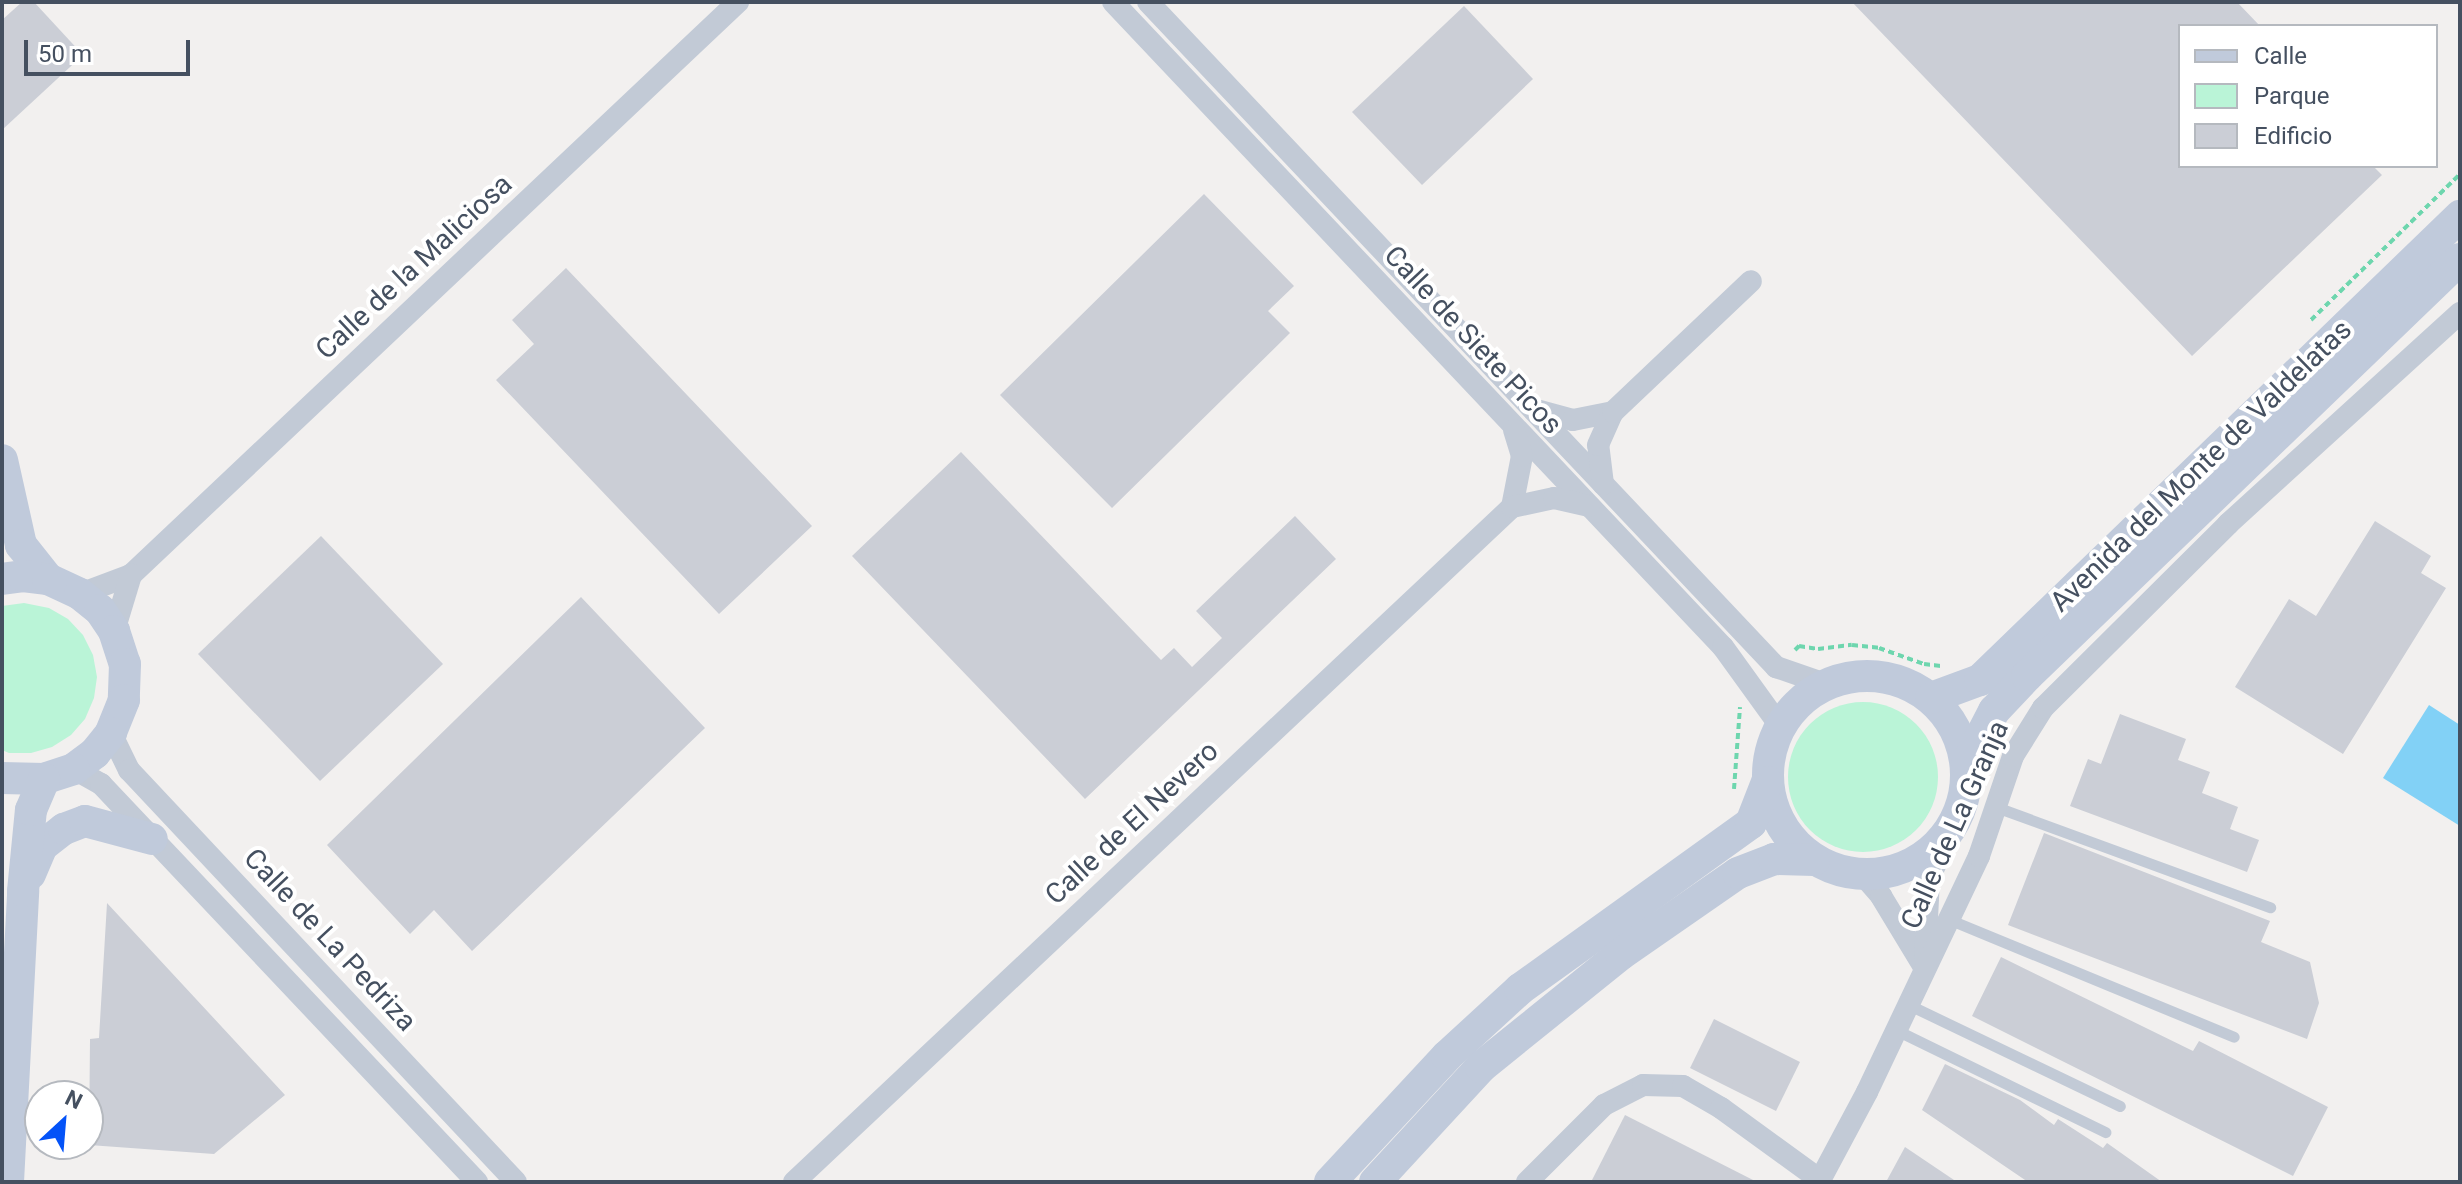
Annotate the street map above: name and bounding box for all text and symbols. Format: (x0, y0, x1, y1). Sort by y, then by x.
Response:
scale bar (28, 24, 194, 74)
legend (2178, 24, 2438, 168)
text: 50 m (38, 40, 92, 68)
text: Calle (2254, 42, 2307, 70)
text: Parque (2254, 82, 2330, 110)
text: Edificio (2254, 122, 2332, 150)
street label: Calle de la Maliciosa (309, 167, 519, 367)
street label: Calle de Siete Picos (1377, 239, 1569, 441)
street label: Avenida del Monte de Valdelatas (2043, 313, 2359, 619)
street label: Calle de La Granja (1894, 716, 2016, 934)
street label: Calle de El Nevero (1039, 734, 1225, 912)
street label: Calle de La Pedriza (237, 842, 423, 1038)
north arrow (24, 1080, 104, 1160)
text: N (61, 1085, 86, 1114)

